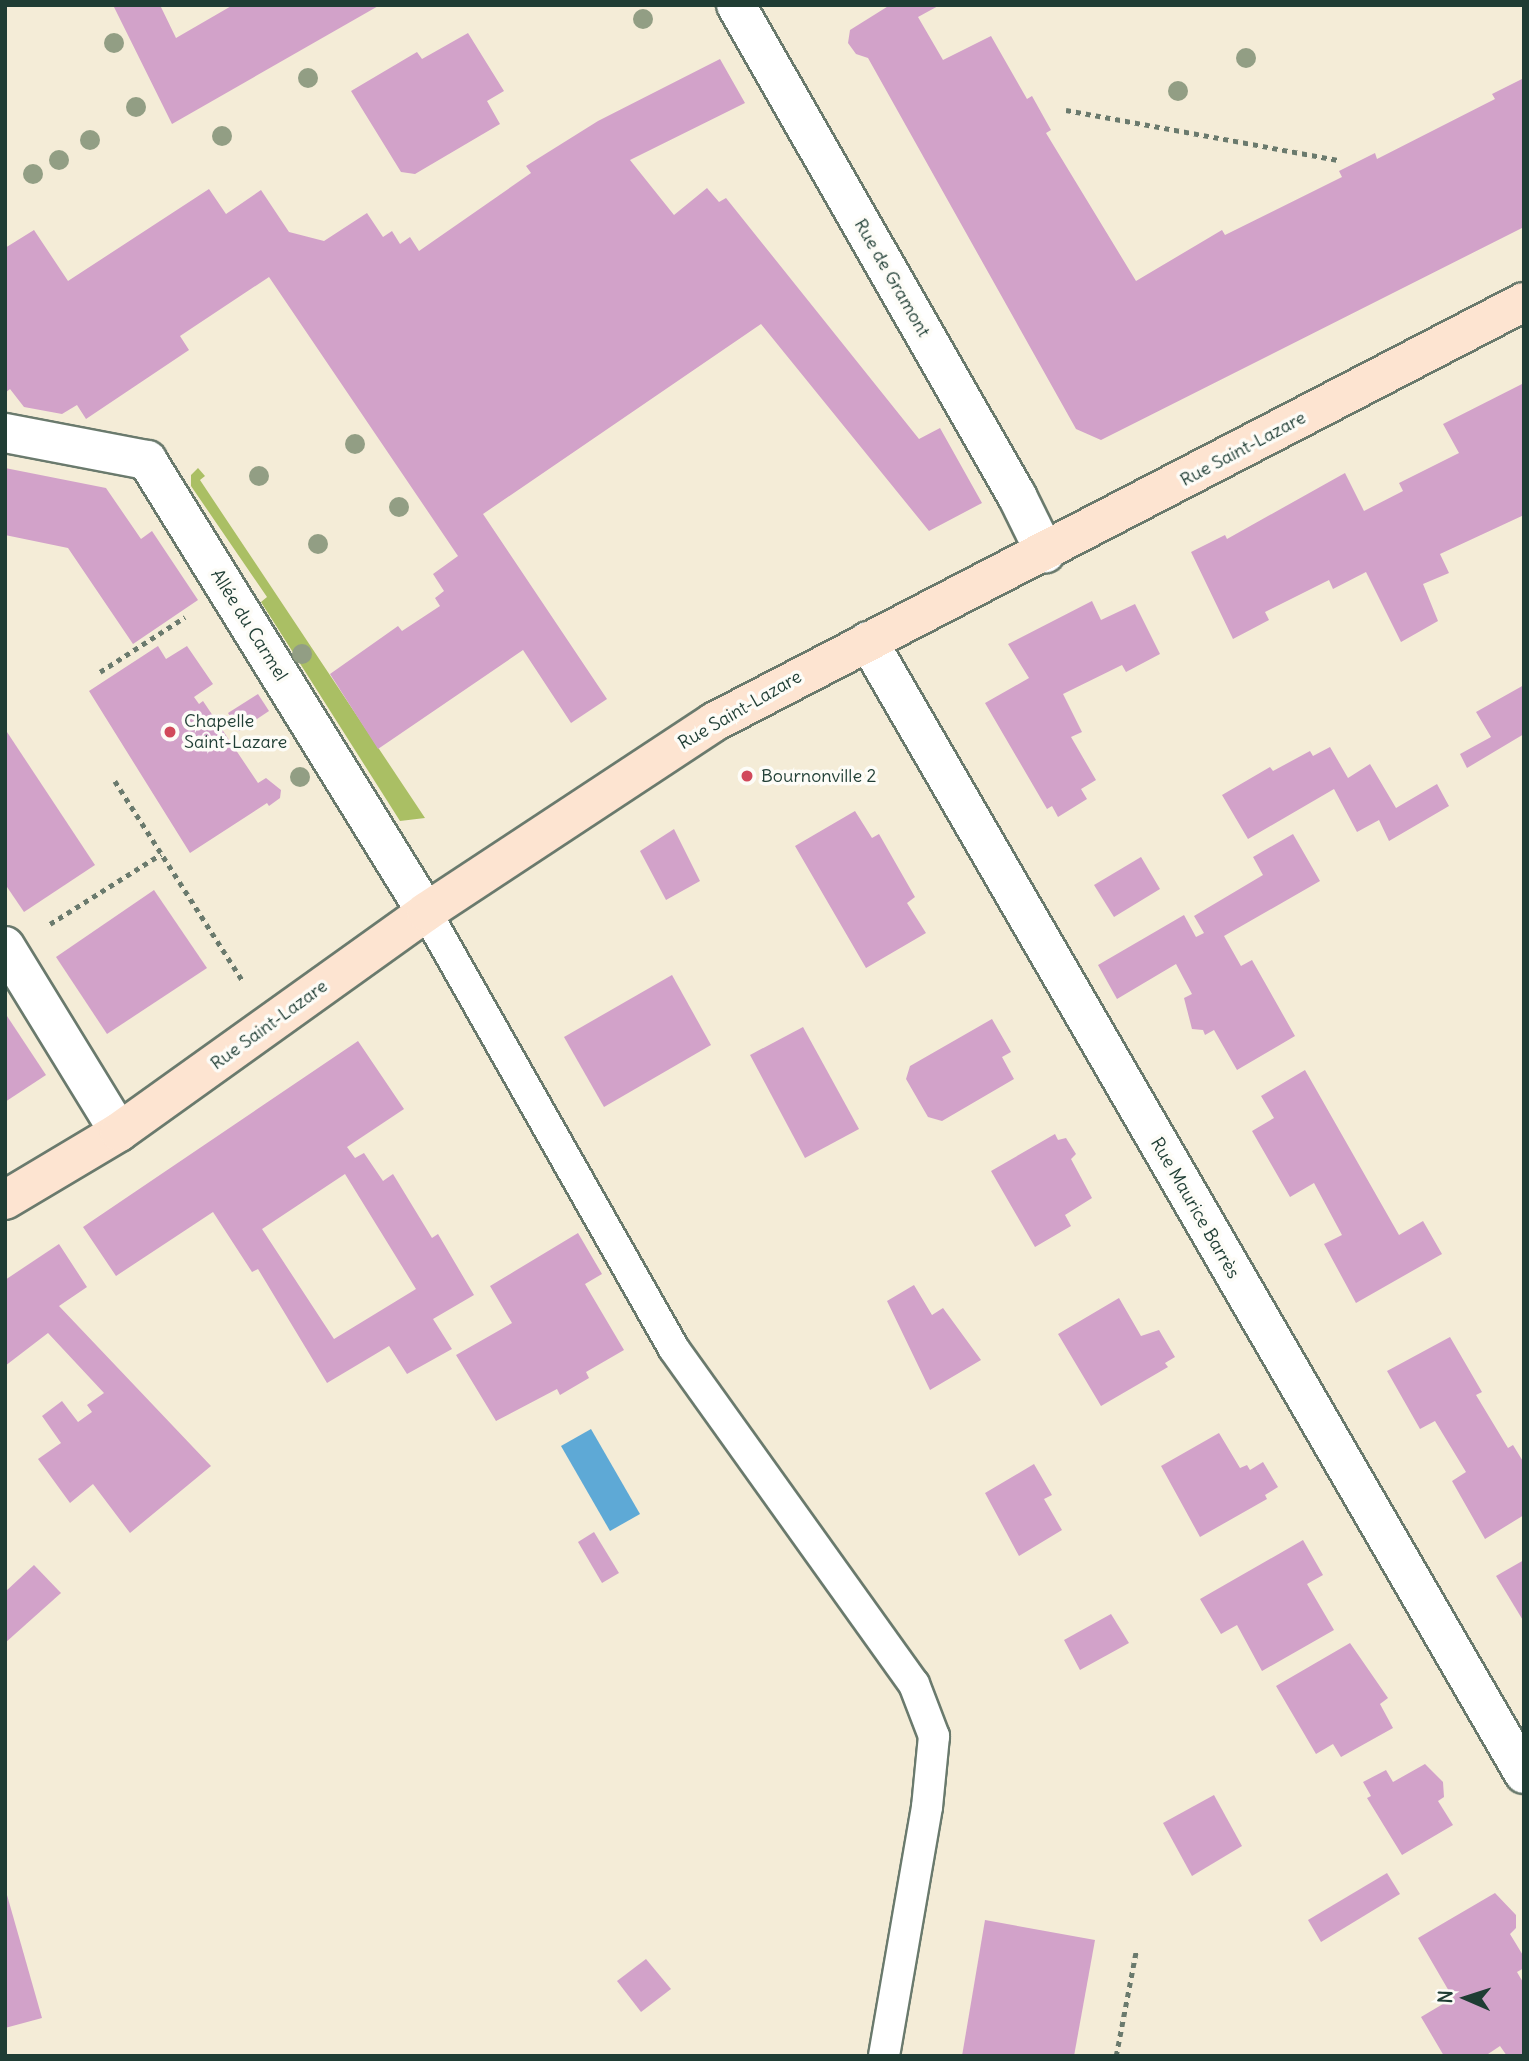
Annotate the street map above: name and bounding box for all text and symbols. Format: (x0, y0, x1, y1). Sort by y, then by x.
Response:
street label: Rue de Gramont (849, 215, 935, 341)
street label: Rue Saint-Lazare (1177, 407, 1309, 491)
street label: Allée du Carmel (206, 565, 292, 685)
street label: Rue Saint-Lazare (674, 666, 806, 754)
place label: Chapelle Saint-Lazare (184, 711, 287, 754)
marker: Chapelle Saint-Lazare (162, 724, 178, 740)
place label: Bournonville 2 (761, 765, 876, 787)
marker: Bournonville 2 (739, 768, 755, 784)
street label: Rue Saint-Lazare (206, 975, 332, 1075)
street label: Rue Maurice Barrès (1146, 1134, 1244, 1282)
north arrow (1431, 1963, 1501, 2033)
text: N (1433, 1990, 1457, 2004)

